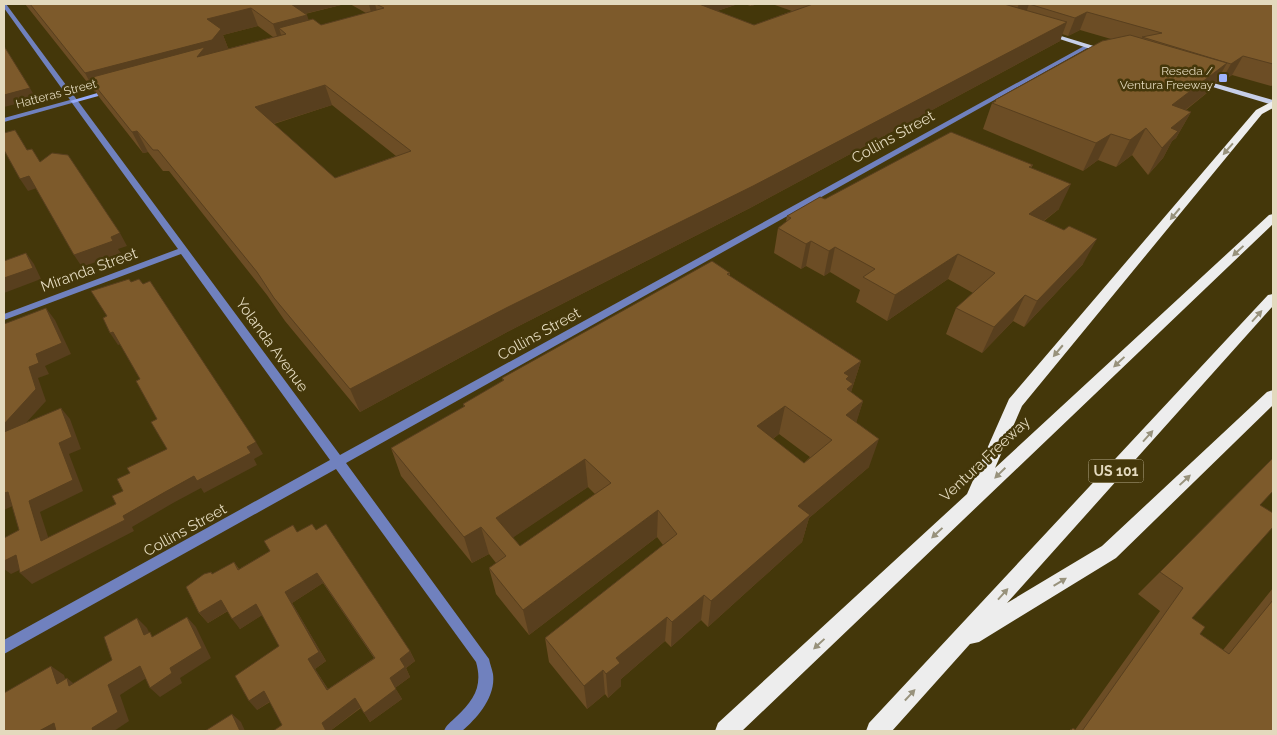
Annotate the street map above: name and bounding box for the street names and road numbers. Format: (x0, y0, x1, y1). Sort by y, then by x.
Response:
street label: Hatteras Street (14, 76, 98, 112)
street label: Collins Street (848, 107, 938, 167)
street label: Miranda Street (38, 244, 140, 296)
street label: Yolanda Avenue (232, 294, 312, 396)
street label: Collins Street (494, 304, 584, 364)
street label: Ventura Freeway (936, 413, 1034, 505)
road number: US 101 (1088, 460, 1144, 482)
street label: Collins Street (140, 500, 230, 560)

